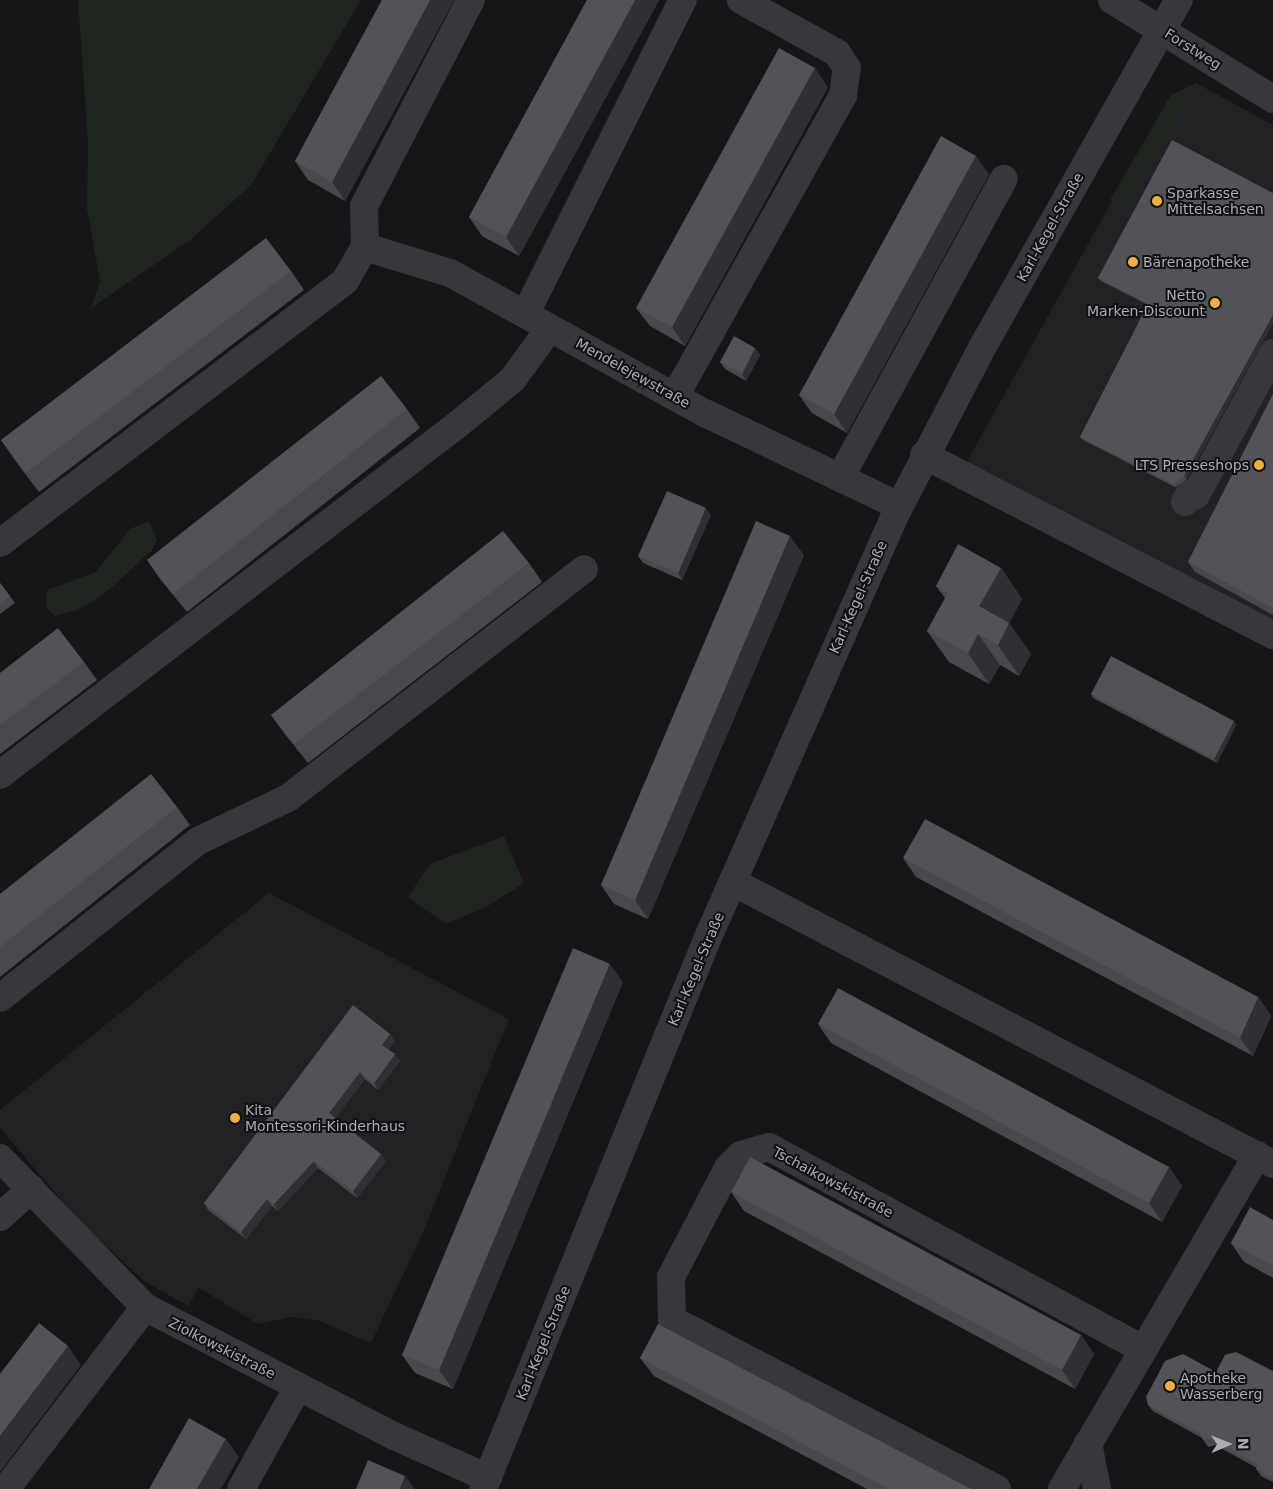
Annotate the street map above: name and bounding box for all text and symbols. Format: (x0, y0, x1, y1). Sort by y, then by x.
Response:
street label: Forstweg (1162, 25, 1224, 73)
street label: Karl-Kegel-Straße (1013, 170, 1087, 284)
place label: Sparkasse Mittelsachsen (1167, 185, 1264, 218)
marker: Sparkasse Mittelsachsen (1151, 195, 1163, 207)
place label: Bärenapotheke (1143, 254, 1249, 270)
marker: Bärenapotheke (1127, 256, 1139, 268)
place label: Netto Marken-Discount (1087, 287, 1205, 320)
marker: Netto Marken-Discount (1209, 297, 1221, 309)
street label: Mendelejewstraße (573, 335, 693, 411)
place label: LTS Presseshops (1135, 457, 1249, 473)
marker: LTS Presseshops (1253, 459, 1265, 471)
street label: Karl-Kegel-Straße (826, 538, 890, 656)
street label: Karl-Kegel-Straße (664, 910, 728, 1028)
place label: Kita Montessori-Kinderhaus (245, 1102, 405, 1134)
marker: Kita Montessori-Kinderhaus (229, 1112, 241, 1124)
street label: Tschaikowskistraße (770, 1143, 896, 1221)
street label: Karl-Kegel-Straße (512, 1283, 574, 1403)
street label: Ziolkowskistraße (166, 1314, 278, 1382)
place label: Apotheke Wasserberg (1180, 1370, 1262, 1402)
marker: Apotheke Wasserberg (1164, 1380, 1176, 1392)
north arrow (1203, 1419, 1253, 1469)
text: N (1235, 1438, 1251, 1450)

